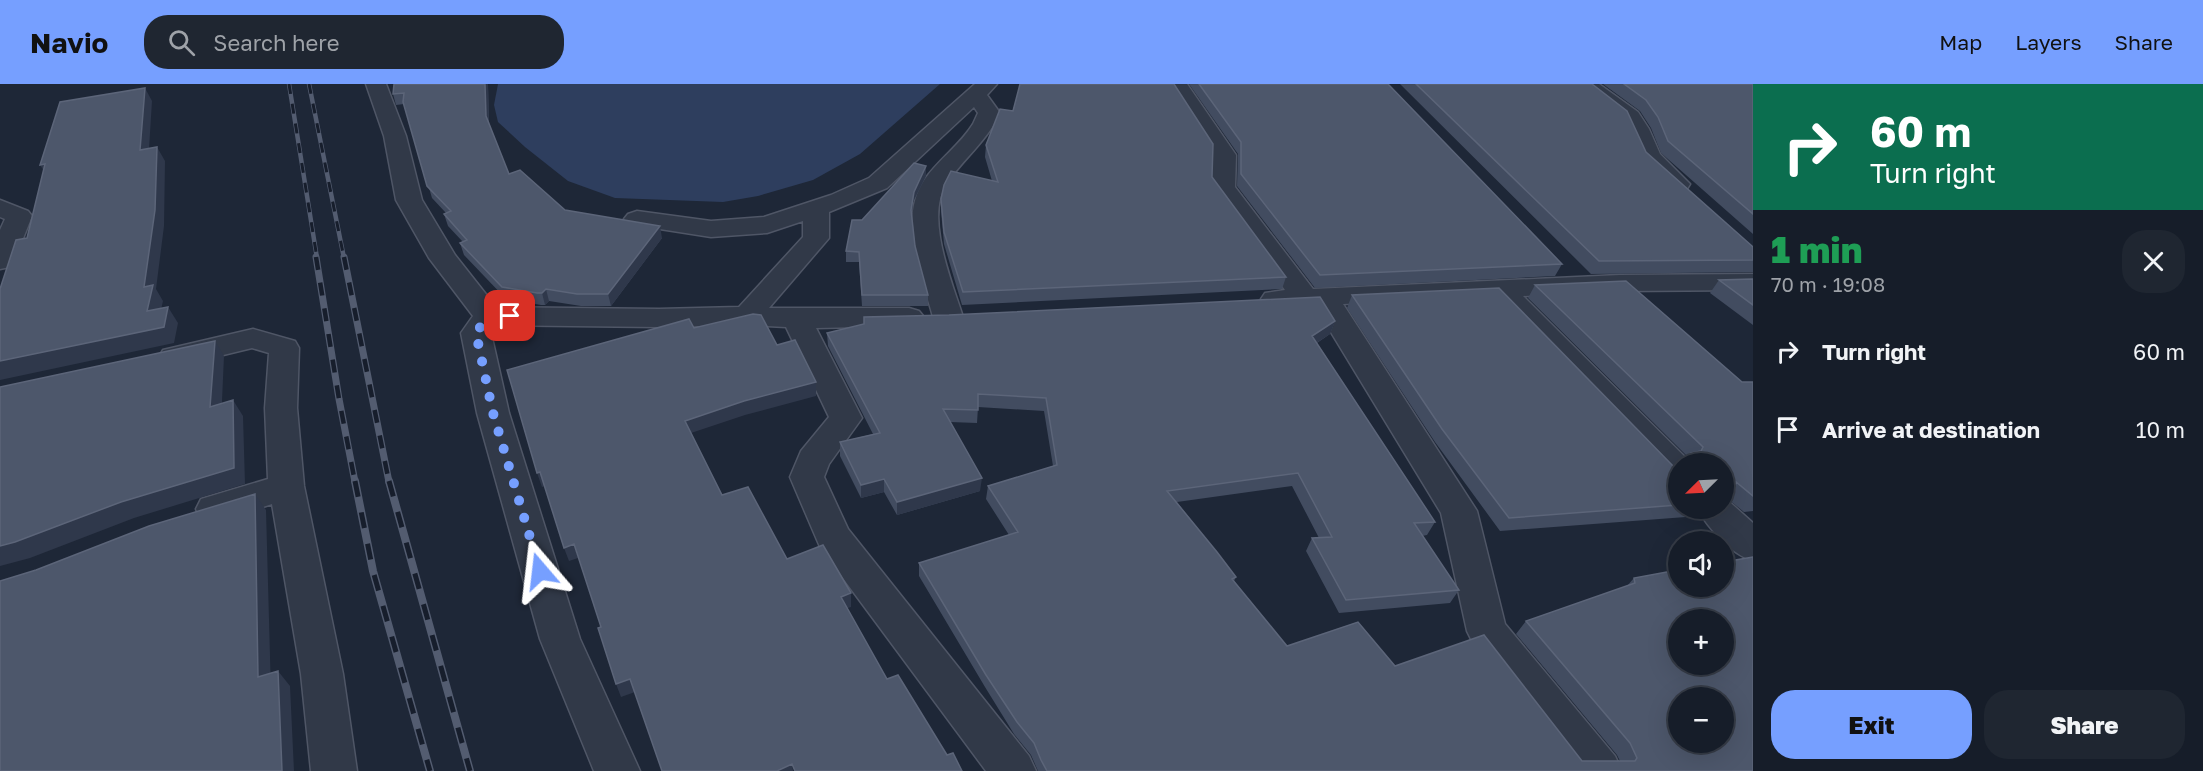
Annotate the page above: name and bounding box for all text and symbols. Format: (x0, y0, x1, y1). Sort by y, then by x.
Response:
search box (144, 15, 564, 69)
text: Navio (30, 26, 108, 59)
icon: search (165, 26, 198, 59)
text: Search here (213, 29, 339, 56)
text: Map (1939, 29, 1982, 55)
text: Layers (2015, 29, 2082, 55)
text: Share (2115, 29, 2173, 55)
text: 60 m (1870, 106, 1971, 156)
icon: right (1771, 108, 1849, 186)
text: Turn right (1870, 157, 1996, 189)
text: 1 min (1771, 228, 1862, 271)
button: close (2122, 230, 2185, 293)
text: 70 m · 19:08 (1771, 272, 1885, 296)
pin (484, 290, 535, 341)
icon: arrive (493, 299, 526, 332)
icon: right (1771, 335, 1804, 368)
text: Turn right (1822, 338, 1926, 365)
text: 60 m (2133, 338, 2185, 365)
icon: arrive (1771, 413, 1804, 446)
text: Arrive at destination (1822, 416, 2040, 443)
text: 10 m (2136, 416, 2185, 443)
north arrow (1668, 453, 1734, 519)
map controls (1668, 453, 1734, 753)
button: sound (1668, 531, 1734, 597)
position arrow (508, 539, 572, 603)
button: + (1668, 609, 1734, 675)
button: − (1668, 687, 1734, 753)
button: Exit (1771, 690, 1972, 759)
button: Share (1984, 690, 2185, 759)

